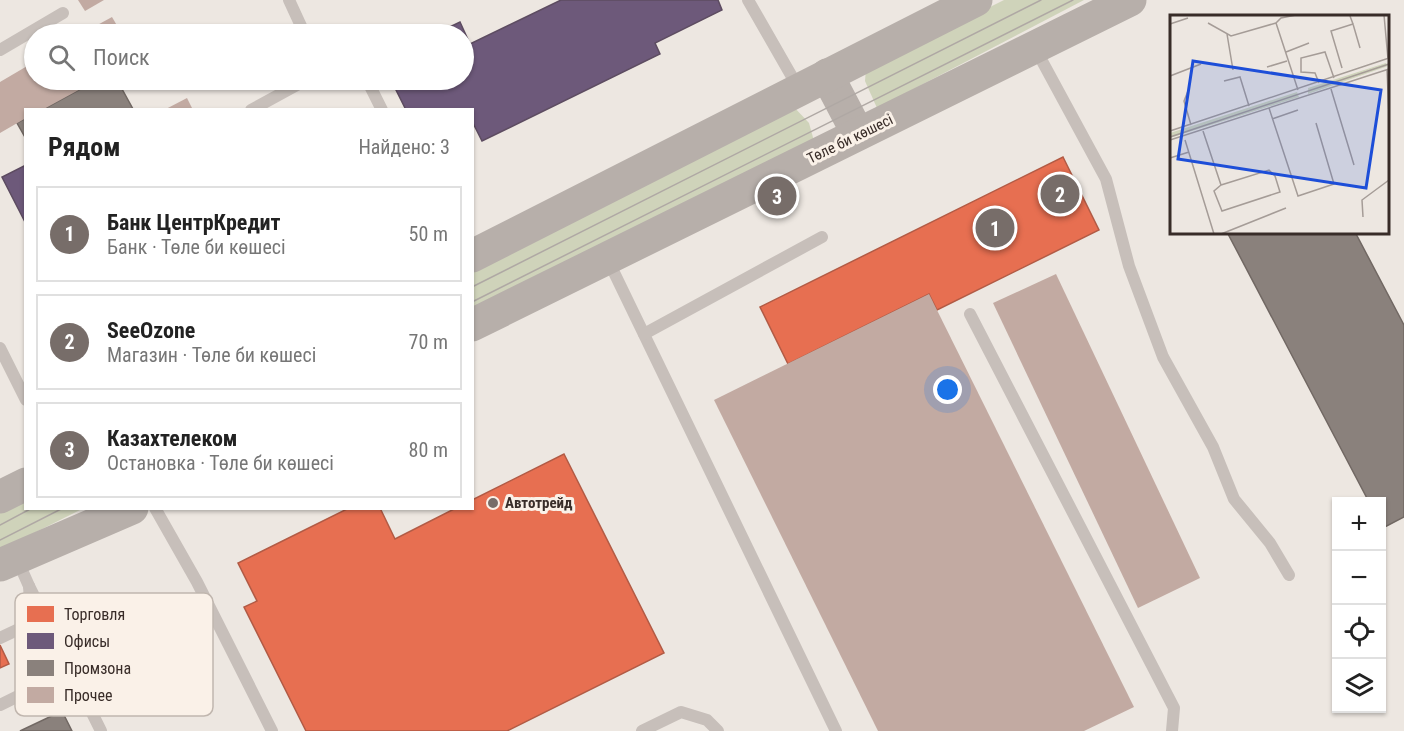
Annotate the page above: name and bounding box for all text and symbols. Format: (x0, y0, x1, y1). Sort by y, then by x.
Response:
inset map (1170, 15, 1389, 234)
search box (24, 24, 474, 90)
icon: search (45, 41, 78, 74)
text: Поиск (93, 45, 150, 70)
street label: Төле би көшесі (804, 110, 896, 168)
text: Рядом (48, 132, 120, 162)
text: Найдено: 3 (358, 135, 450, 159)
pin: 2 (1040, 172, 1080, 216)
pin: 3 (758, 174, 796, 218)
pin: 1 (976, 206, 1014, 250)
text: Банк ЦентрКредит (107, 210, 281, 235)
text: 1 (64, 222, 75, 246)
text: 50 m (409, 222, 448, 246)
text: Банк · Төле би көшесі (107, 235, 286, 259)
text: SeeОzone (107, 318, 195, 343)
text: 2 (64, 330, 75, 354)
text: 70 m (409, 330, 448, 354)
text: Магазин · Төле би көшесі (107, 343, 316, 367)
your location (933, 375, 962, 404)
text: Казахтелеком (107, 426, 237, 451)
text: 3 (64, 438, 75, 462)
text: 80 m (409, 438, 448, 462)
text: Остановка · Төле би көшесі (107, 451, 334, 475)
place label: Автотрейд (505, 494, 573, 512)
marker: Автотрейд (486, 496, 500, 510)
map controls (1332, 497, 1386, 713)
button: + (1332, 497, 1386, 551)
button: − (1332, 551, 1386, 605)
legend (15, 593, 213, 716)
text: Торговля (64, 605, 125, 624)
button: locate (1332, 605, 1386, 659)
text: Офисы (64, 632, 110, 651)
text: Промзона (64, 659, 131, 678)
button: layers (1332, 659, 1386, 713)
text: Прочее (64, 686, 113, 705)

